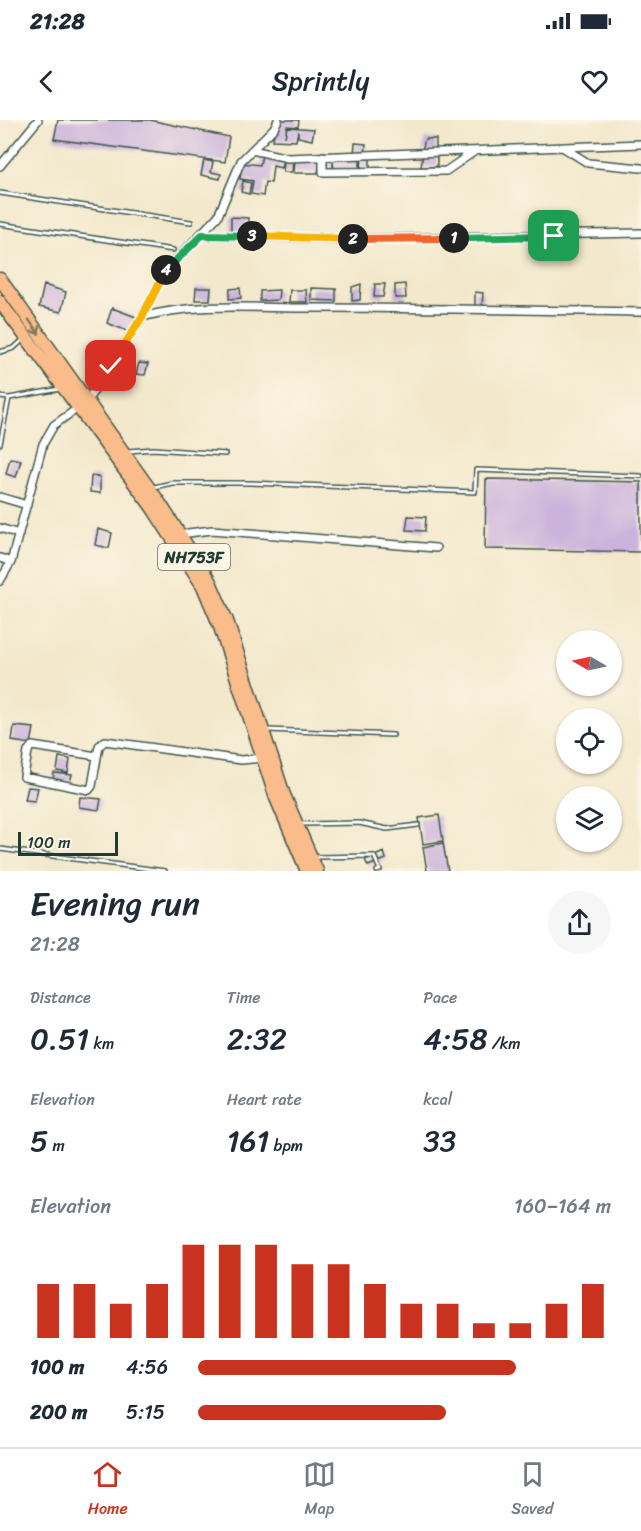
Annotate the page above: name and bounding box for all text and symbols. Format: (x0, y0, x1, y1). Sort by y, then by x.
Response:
text: 21:28 (30, 2, 85, 41)
text: Sprintly (272, 57, 369, 105)
icon: back (30, 65, 63, 98)
icon: heart (578, 65, 611, 98)
pin (528, 210, 579, 261)
icon: arrive (537, 219, 570, 252)
pin: 3 (237, 221, 267, 251)
text: 3 (248, 221, 256, 250)
pin: 1 (439, 223, 469, 253)
text: 1 (451, 223, 457, 252)
pin: 2 (338, 224, 368, 254)
text: 2 (348, 224, 358, 253)
pin: 4 (151, 255, 181, 285)
text: 4 (161, 255, 171, 284)
one-way arrow (28, 318, 40, 334)
pin (85, 340, 136, 391)
icon: check (94, 349, 127, 382)
road number: NH753F (158, 544, 230, 570)
north arrow (556, 630, 622, 696)
map controls (556, 630, 622, 852)
button: locate (556, 708, 622, 774)
button: layers (556, 786, 622, 852)
text: 100 m (27, 828, 71, 857)
scale bar (18, 829, 118, 856)
text: Evening run (30, 875, 200, 933)
button: share (548, 891, 611, 954)
text: 21:28 (30, 927, 80, 962)
text: Distance (30, 983, 91, 1012)
text: Time (227, 983, 260, 1012)
text: Pace (423, 983, 457, 1012)
text: 0.51 (30, 1012, 89, 1066)
text: 2:32 (227, 1012, 287, 1066)
text: 4:58 (423, 1012, 488, 1066)
text: km (89, 1029, 114, 1058)
text: /km (488, 1029, 520, 1058)
text: Elevation (30, 1085, 95, 1114)
text: Heart rate (227, 1085, 302, 1114)
text: kcal (423, 1085, 452, 1114)
text: 5 (30, 1114, 48, 1168)
text: 161 (227, 1114, 269, 1168)
text: 33 (423, 1114, 456, 1168)
text: m (48, 1131, 65, 1160)
text: bpm (269, 1131, 303, 1160)
text: Elevation (30, 1189, 111, 1224)
text: 160–164 m (514, 1189, 611, 1224)
text: 100 m (30, 1350, 84, 1385)
text: 4:56 (126, 1350, 168, 1385)
text: 200 m (30, 1395, 87, 1430)
text: 5:15 (126, 1395, 165, 1430)
tab: Home (88, 1458, 128, 1523)
tab: Map (303, 1458, 336, 1523)
tab: Saved (511, 1458, 553, 1523)

